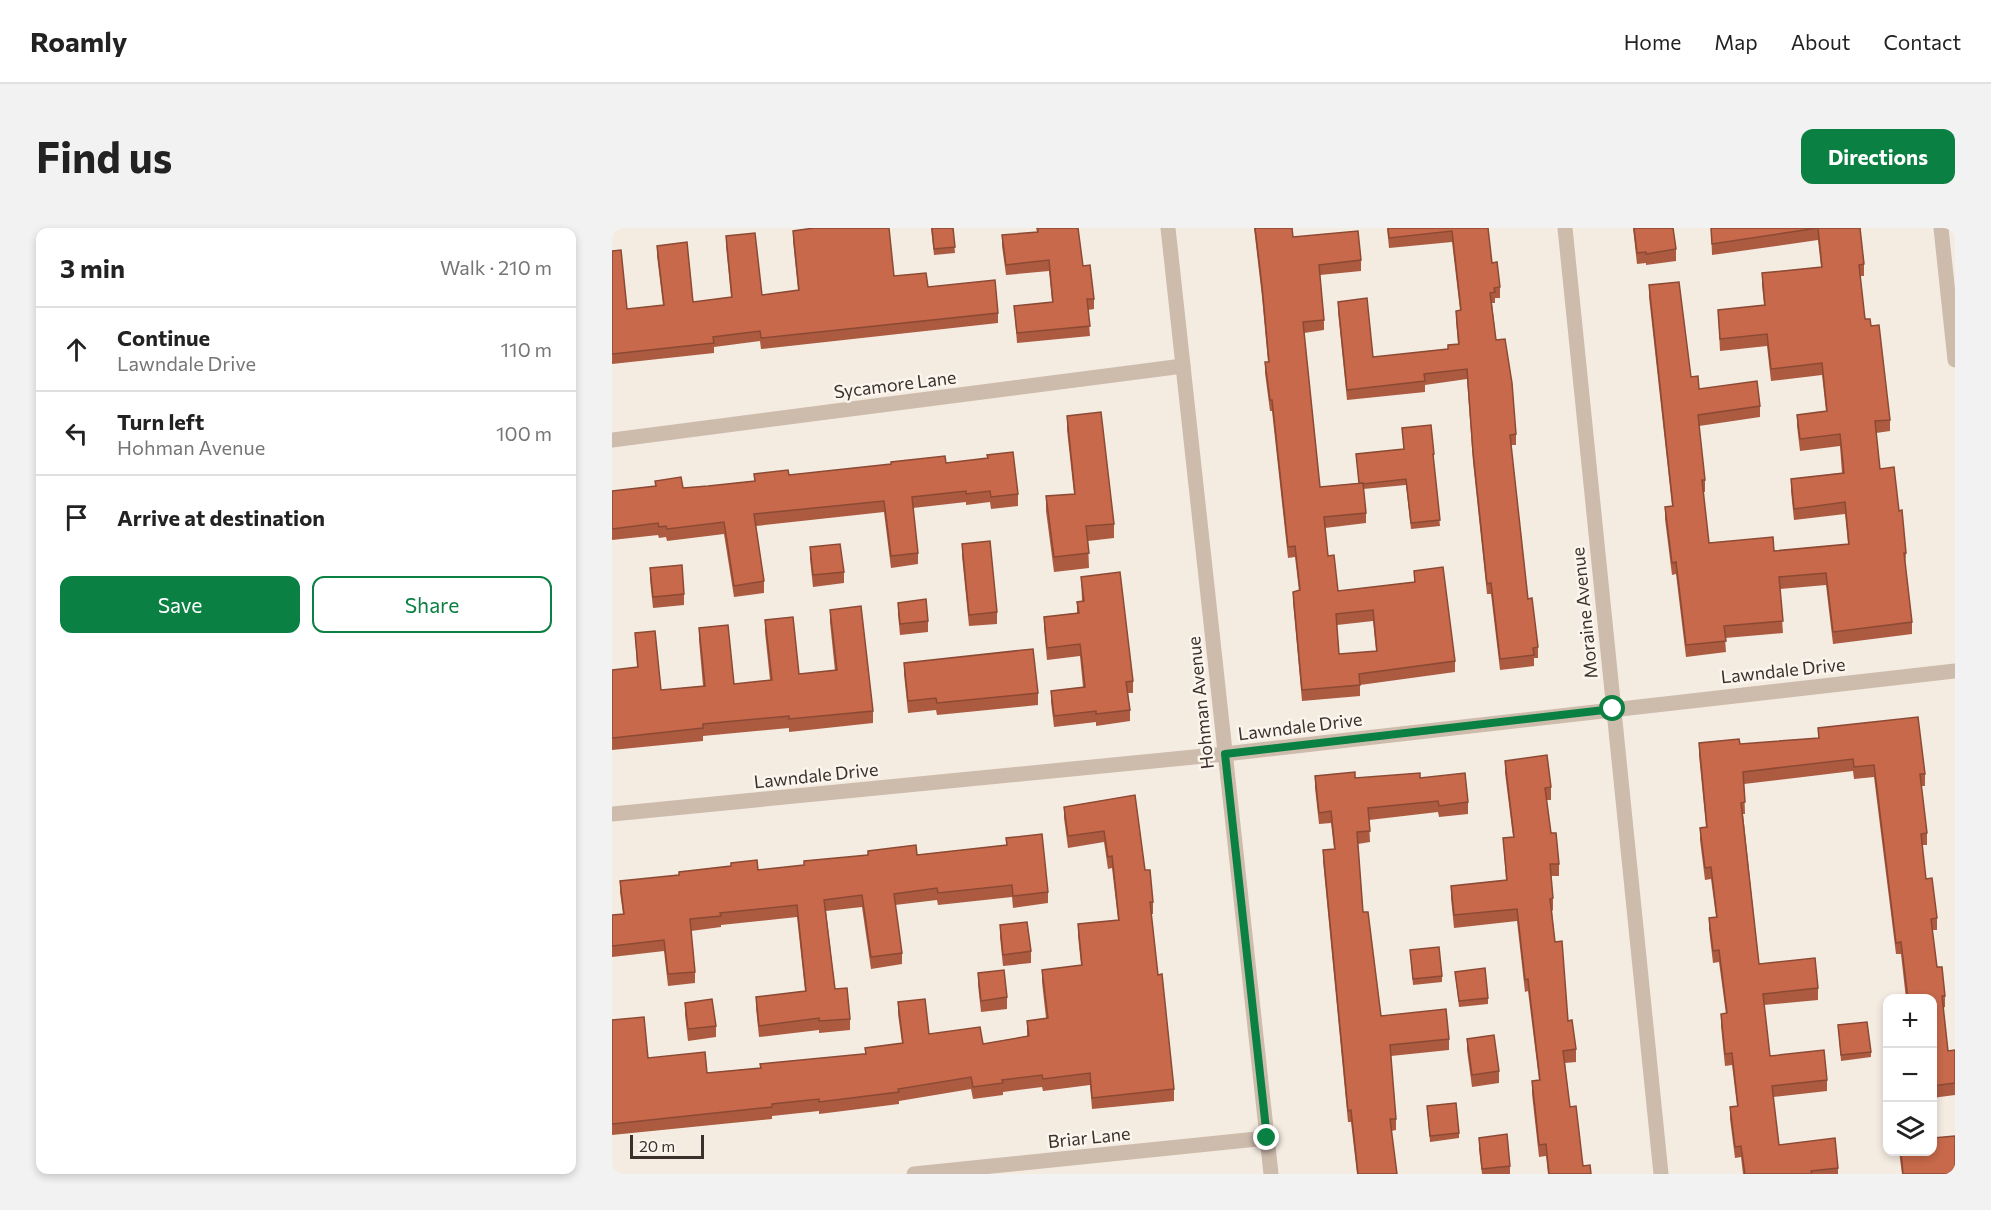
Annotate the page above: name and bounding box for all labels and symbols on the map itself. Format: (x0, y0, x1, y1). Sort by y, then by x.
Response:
street label: Sycamore Lane (832, 366, 958, 402)
street label: Moraine Avenue (1566, 546, 1602, 680)
street label: Hohman Avenue (1182, 635, 1218, 771)
street label: Lawndale Drive (1720, 653, 1846, 687)
route start (1599, 695, 1625, 721)
street label: Lawndale Drive (1237, 707, 1363, 745)
street label: Lawndale Drive (753, 758, 879, 792)
street label: Briar Lane (1047, 1122, 1131, 1152)
route end (1253, 1124, 1279, 1150)
scale bar (630, 1132, 704, 1160)

